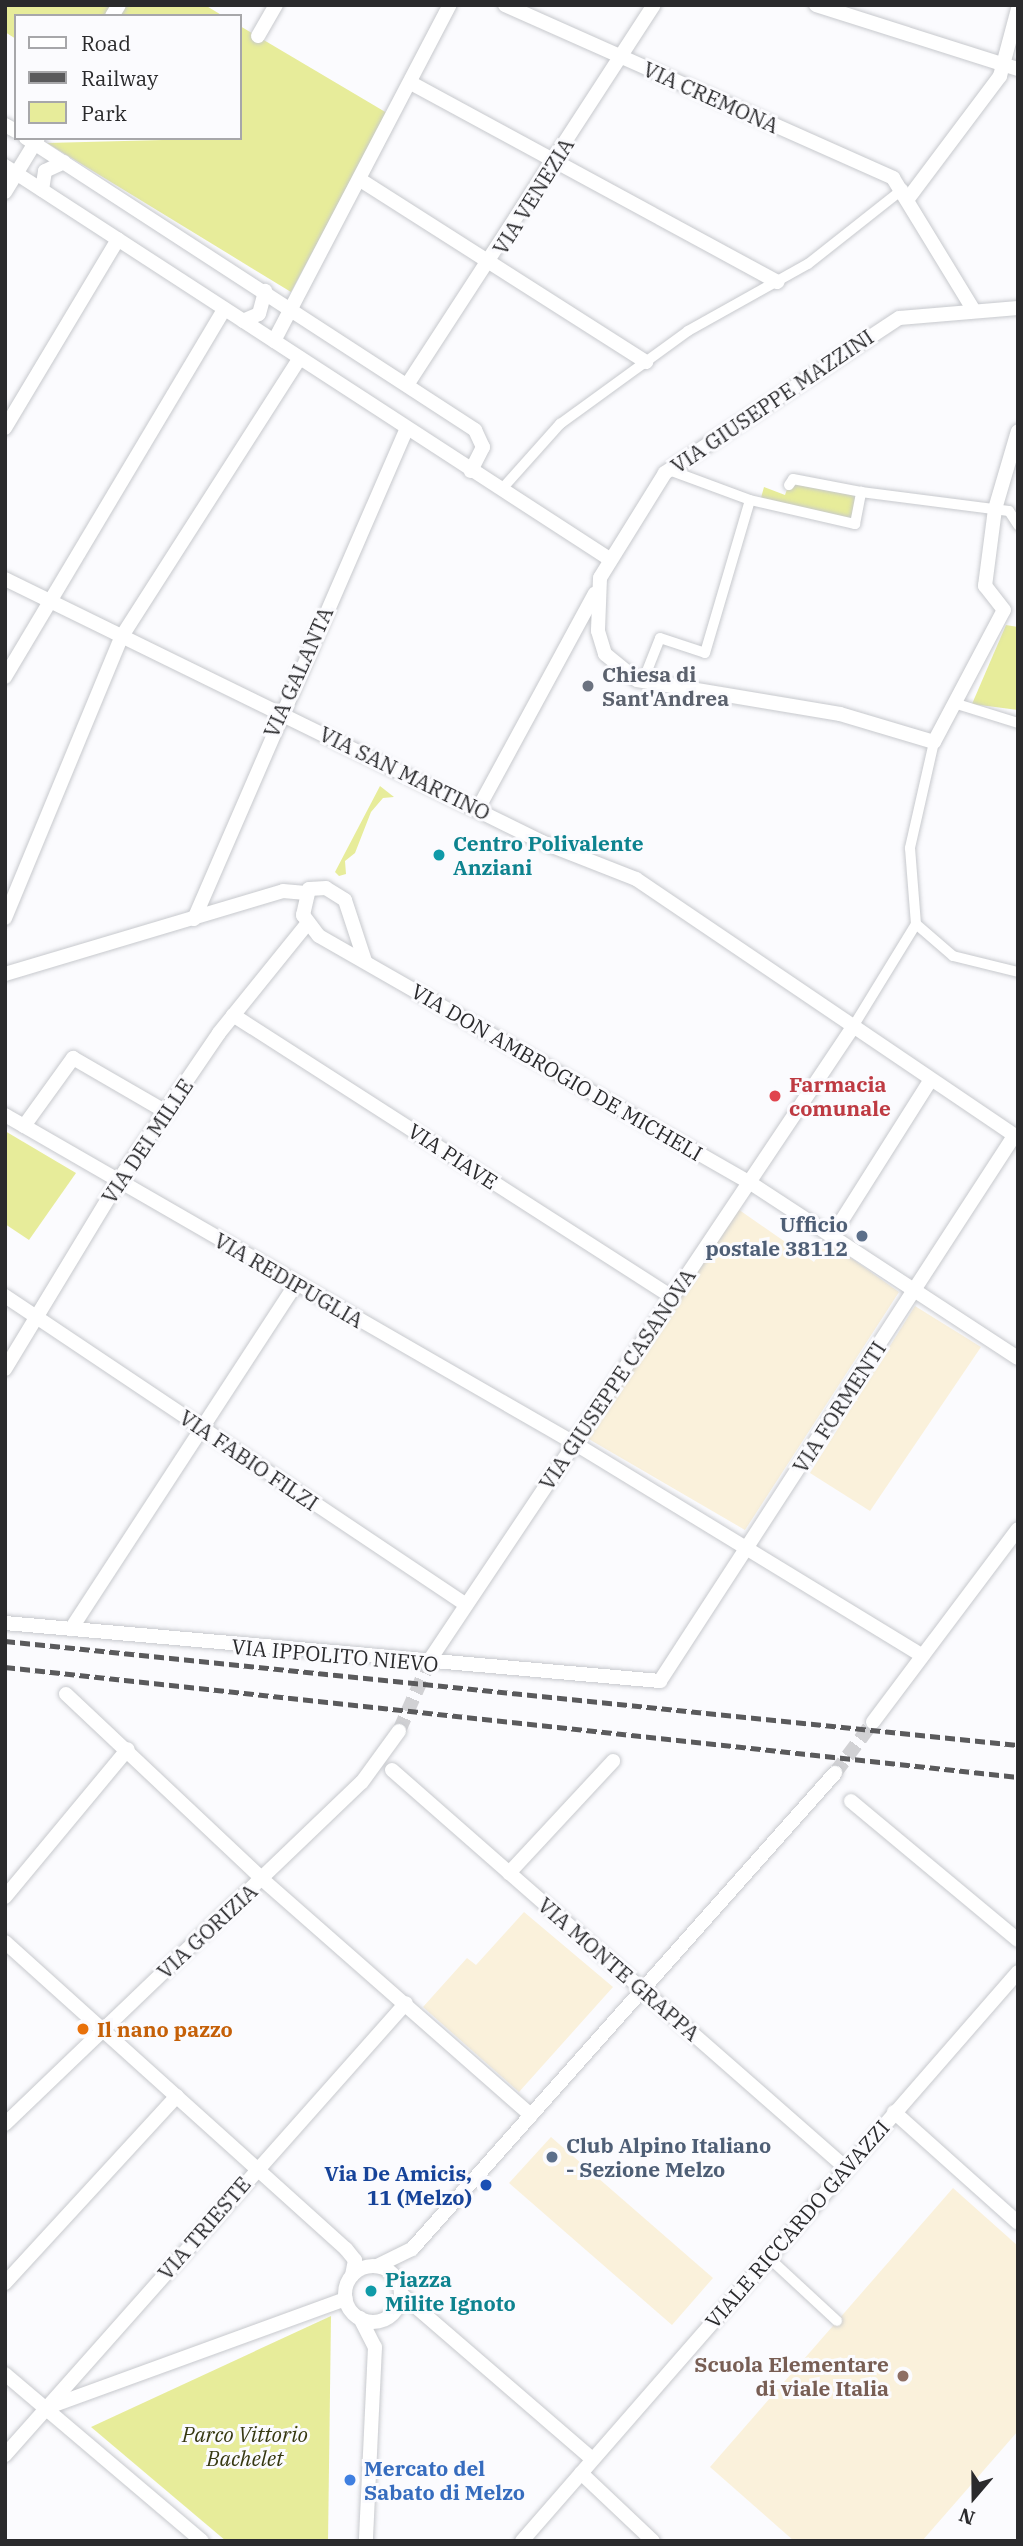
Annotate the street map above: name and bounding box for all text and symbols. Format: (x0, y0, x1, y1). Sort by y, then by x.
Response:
legend (14, 14, 242, 140)
text: Road (81, 29, 131, 57)
street label: VIA CREMONA (639, 56, 783, 138)
text: Railway (81, 64, 158, 92)
text: Park (81, 99, 127, 127)
street label: VIA VENEZIA (487, 133, 579, 259)
street label: VIA GIUSEPPE MAZZINI (666, 324, 878, 478)
street label: VIA GALANTA (258, 603, 338, 741)
place label: Chiesa di Sant'Andrea (602, 661, 729, 711)
marker: Chiesa di Sant'Andrea (580, 678, 596, 694)
street label: VIA SAN MARTINO (315, 721, 495, 825)
place label: Centro Polivalente Anziani (453, 830, 644, 880)
marker: Centro Polivalente Anziani (431, 847, 447, 863)
street label: VIA DON AMBROGIO DE MICHELI (407, 978, 707, 1166)
place label: Farmacia comunale (789, 1071, 891, 1121)
street label: VIA DEI MILLE (96, 1074, 198, 1208)
marker: Farmacia comunale (767, 1088, 783, 1104)
street label: VIA PIAVE (404, 1118, 502, 1194)
place label: Ufficio postale 38112 (705, 1211, 848, 1261)
street label: VIA REDIPUGLIA (210, 1227, 368, 1333)
marker: Ufficio postale 38112 (854, 1228, 870, 1244)
street label: VIA GIUSEPPE CASANOVA (534, 1264, 700, 1494)
street label: VIA FORMENTI (787, 1337, 891, 1477)
street label: VIA FABIO FILZI (175, 1404, 323, 1516)
street label: VIA IPPOLITO NIEVO (231, 1633, 439, 1677)
street label: VIA GORIZIA (152, 1878, 262, 1984)
street label: VIA MONTE GRAPPA (533, 1892, 705, 2046)
place label: Il nano pazzo (97, 2016, 233, 2042)
marker: Il nano pazzo (75, 2021, 91, 2037)
street label: VIALE RICCARDO GAVAZZI (700, 2115, 894, 2333)
place label: Club Alpino Italiano - Sezione Melzo (566, 2132, 771, 2182)
marker: Club Alpino Italiano - Sezione Melzo (544, 2149, 560, 2165)
place label: Via De Amicis, 11 (Melzo) (324, 2160, 472, 2210)
street label: VIA TRIESTE (152, 2171, 256, 2285)
marker: Via De Amicis, 11 (Melzo) (478, 2177, 494, 2193)
place label: Piazza Milite Ignoto (385, 2266, 516, 2316)
marker: Piazza Milite Ignoto (363, 2283, 379, 2299)
place label: Scuola Elementare di viale Italia (694, 2351, 889, 2401)
marker: Scuola Elementare di viale Italia (895, 2368, 911, 2384)
park label: Parco Vittorio Bachelet (182, 2421, 308, 2471)
place label: Mercato del Sabato di Melzo (364, 2455, 525, 2505)
north arrow (939, 2462, 1009, 2532)
marker: Mercato del Sabato di Melzo (342, 2472, 358, 2488)
text: N (956, 2503, 978, 2531)

